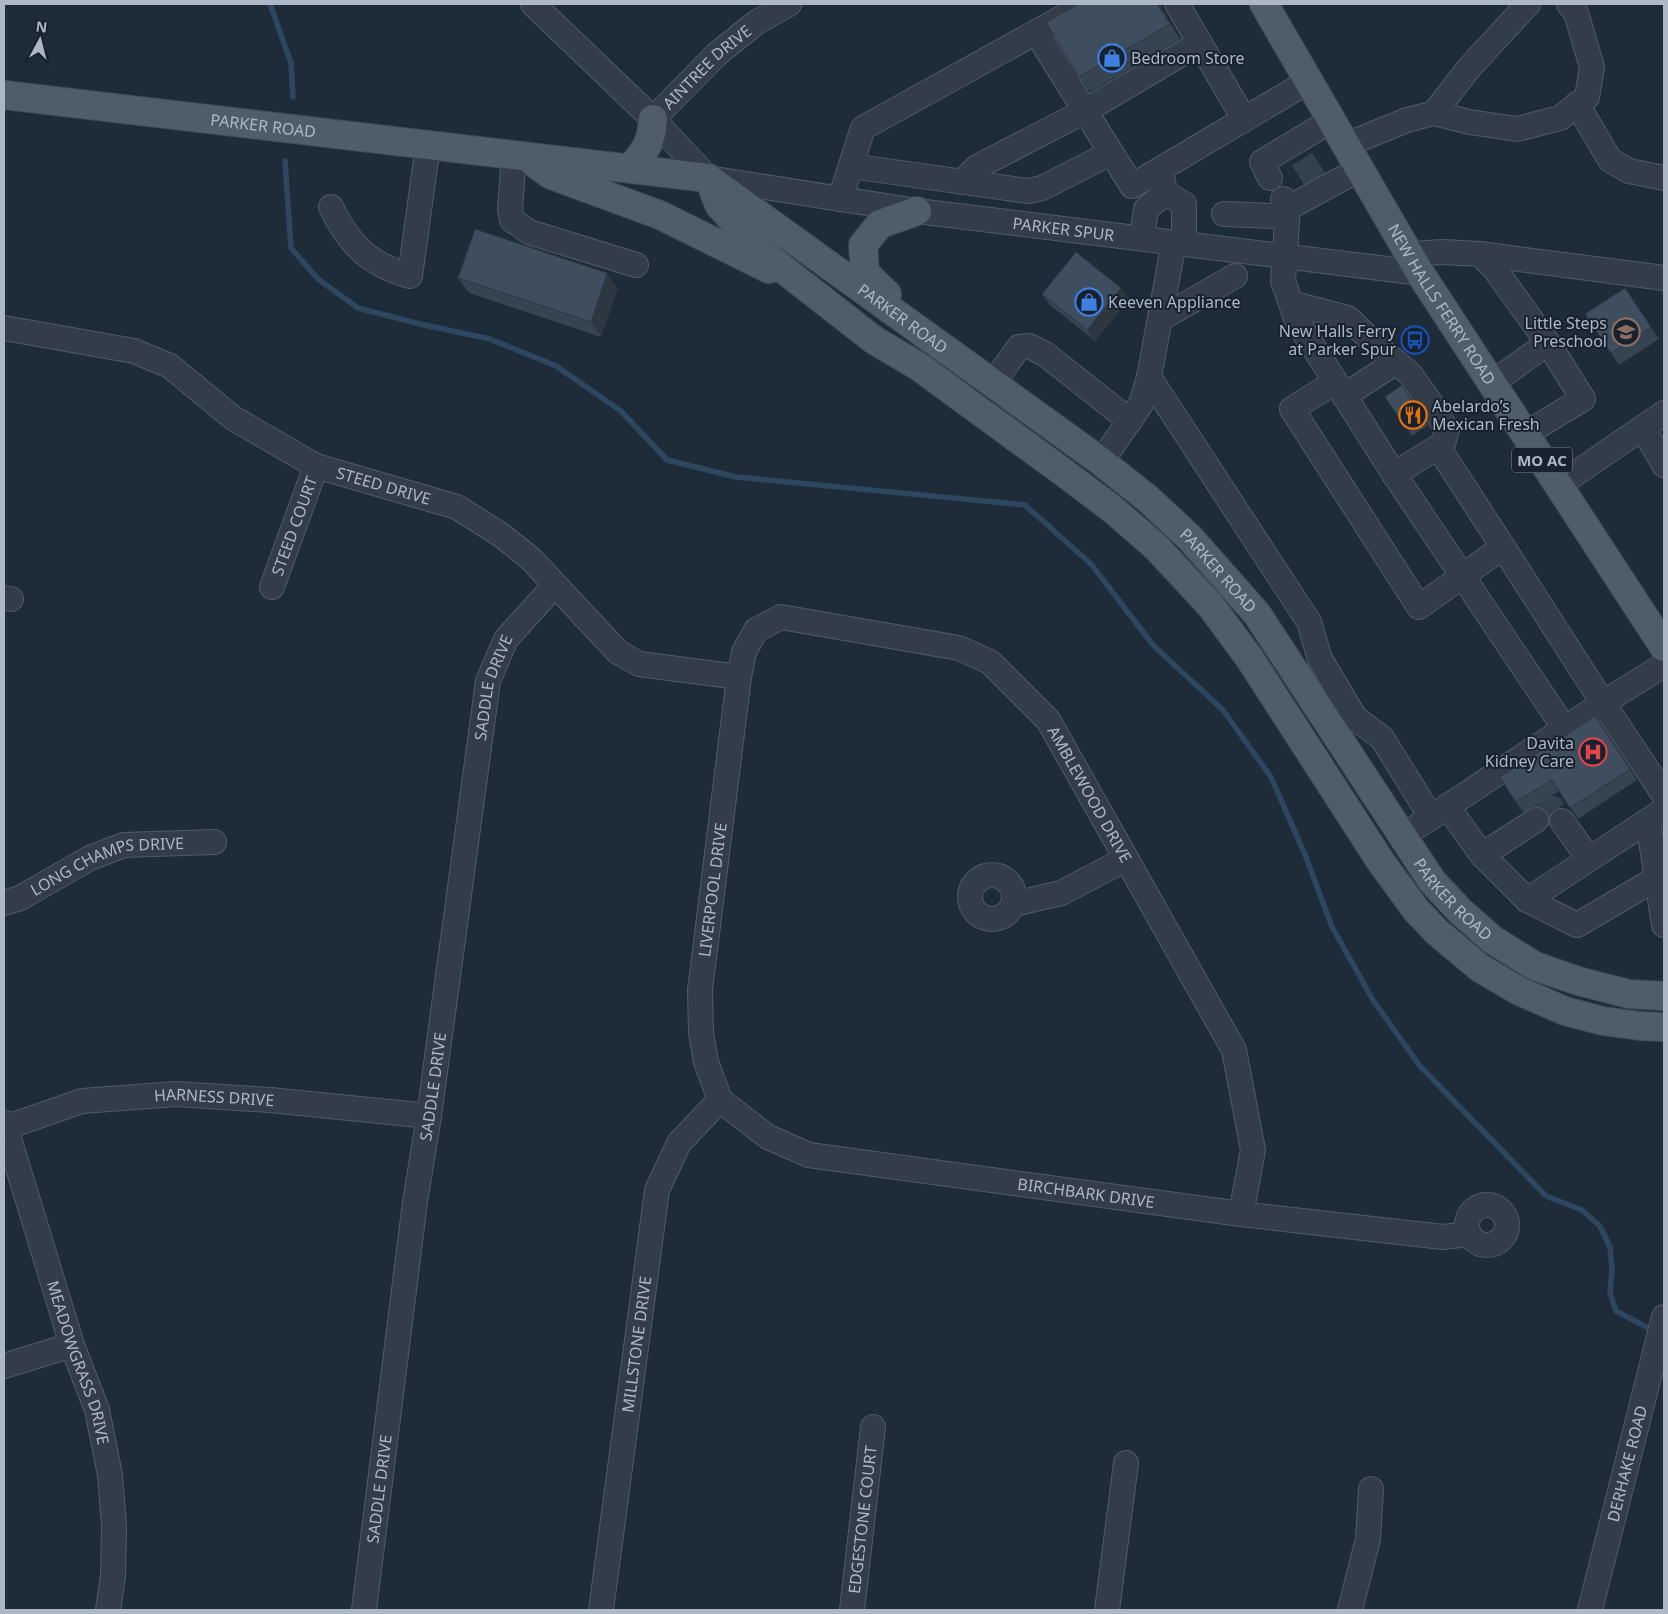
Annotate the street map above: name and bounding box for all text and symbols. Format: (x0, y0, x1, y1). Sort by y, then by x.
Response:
north arrow (15, 15, 65, 65)
text: N (35, 16, 48, 37)
street label: AINTREE DRIVE (658, 20, 756, 114)
shop icon: Bedroom Store (1097, 43, 1127, 73)
place label: Bedroom Store (1131, 47, 1245, 69)
street label: PARKER ROAD (209, 108, 317, 143)
street label: PARKER SPUR (1011, 212, 1116, 246)
street label: NEW HALLS FERRY ROAD (1383, 220, 1501, 389)
street label: PARKER ROAD (853, 279, 952, 358)
shop icon: Keeven Appliance (1074, 287, 1104, 317)
place label: Keeven Appliance (1108, 291, 1241, 313)
place label: Little Steps Preschool (1525, 312, 1607, 352)
school or university icon: Little Steps Preschool (1611, 317, 1641, 347)
place label: New Halls Ferry at Parker Spur (1279, 320, 1397, 360)
bus stop icon: New Halls Ferry at Parker Spur (1400, 325, 1430, 355)
place label: Abelardo’s Mexican Fresh (1432, 395, 1540, 435)
restaurant icon: Abelardo’s Mexican Fresh (1398, 400, 1428, 430)
road number: MO AC (1512, 448, 1572, 472)
street label: STEED DRIVE (334, 462, 433, 510)
street label: STEED COURT (266, 473, 322, 579)
street label: PARKER ROAD (1175, 523, 1262, 617)
street label: SADDLE DRIVE (469, 631, 518, 742)
street label: AMBLEWOOD DRIVE (1043, 722, 1137, 867)
place label: Davita Kidney Care (1485, 732, 1574, 772)
hospital icon: Davita Kidney Care (1578, 737, 1608, 767)
street label: LIVERPOOL DRIVE (693, 821, 732, 958)
street label: LONG CHAMPS DRIVE (26, 832, 184, 901)
street label: PARKER ROAD (1409, 854, 1497, 945)
street label: SADDLE DRIVE (414, 1031, 451, 1142)
street label: HARNESS DRIVE (153, 1083, 275, 1111)
street label: BIRCHBARK DRIVE (1016, 1173, 1156, 1213)
street label: MILLSTONE DRIVE (616, 1275, 656, 1414)
street label: MEADOWGRASS DRIVE (42, 1278, 115, 1447)
street label: DERHAKE ROAD (1602, 1403, 1652, 1524)
street label: SADDLE DRIVE (361, 1433, 397, 1545)
street label: EDGESTONE COURT (843, 1444, 882, 1595)

